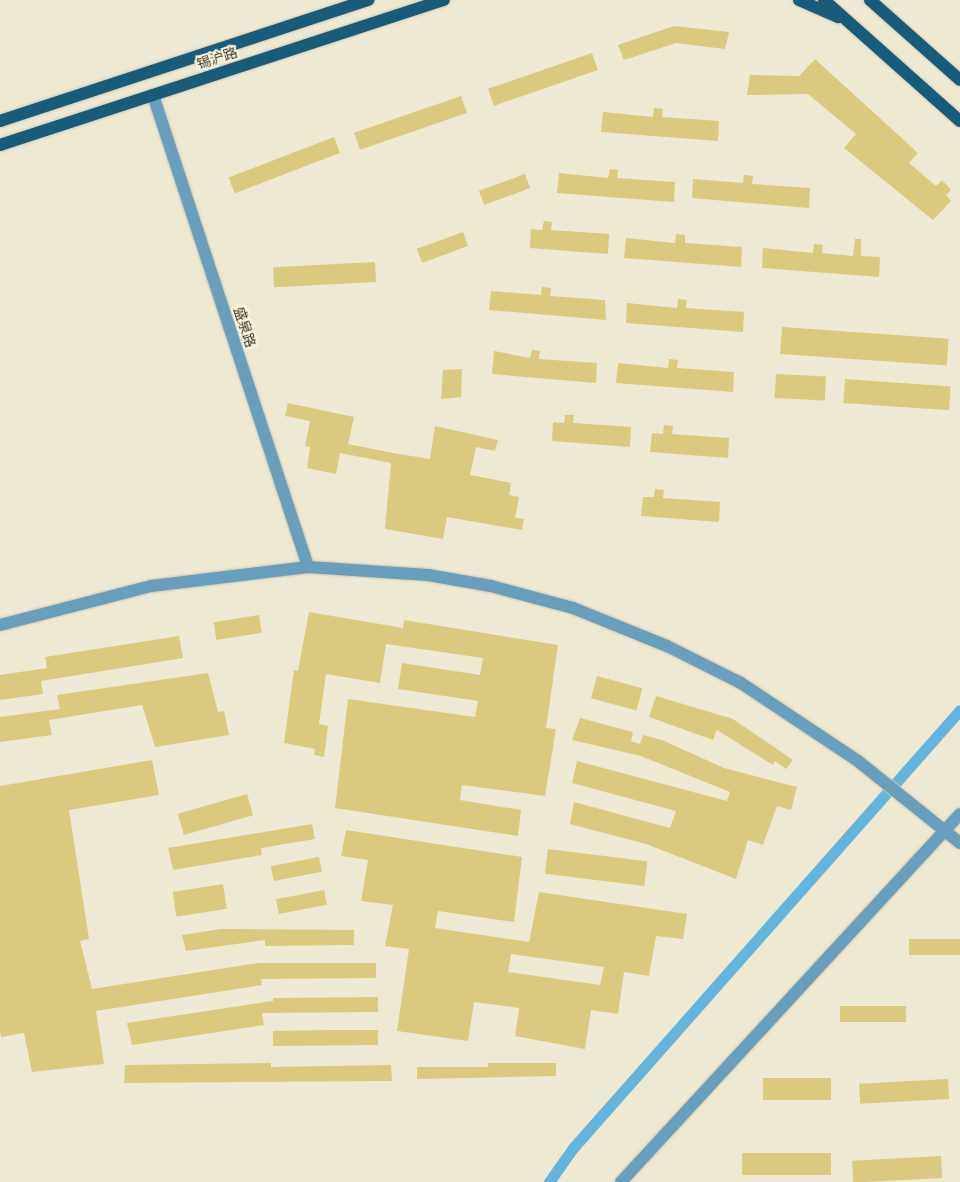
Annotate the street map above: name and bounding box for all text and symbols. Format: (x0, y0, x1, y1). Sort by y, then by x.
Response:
street label: 锡沪路 (194, 44, 240, 72)
street label: 盛泉路 (231, 304, 259, 350)

